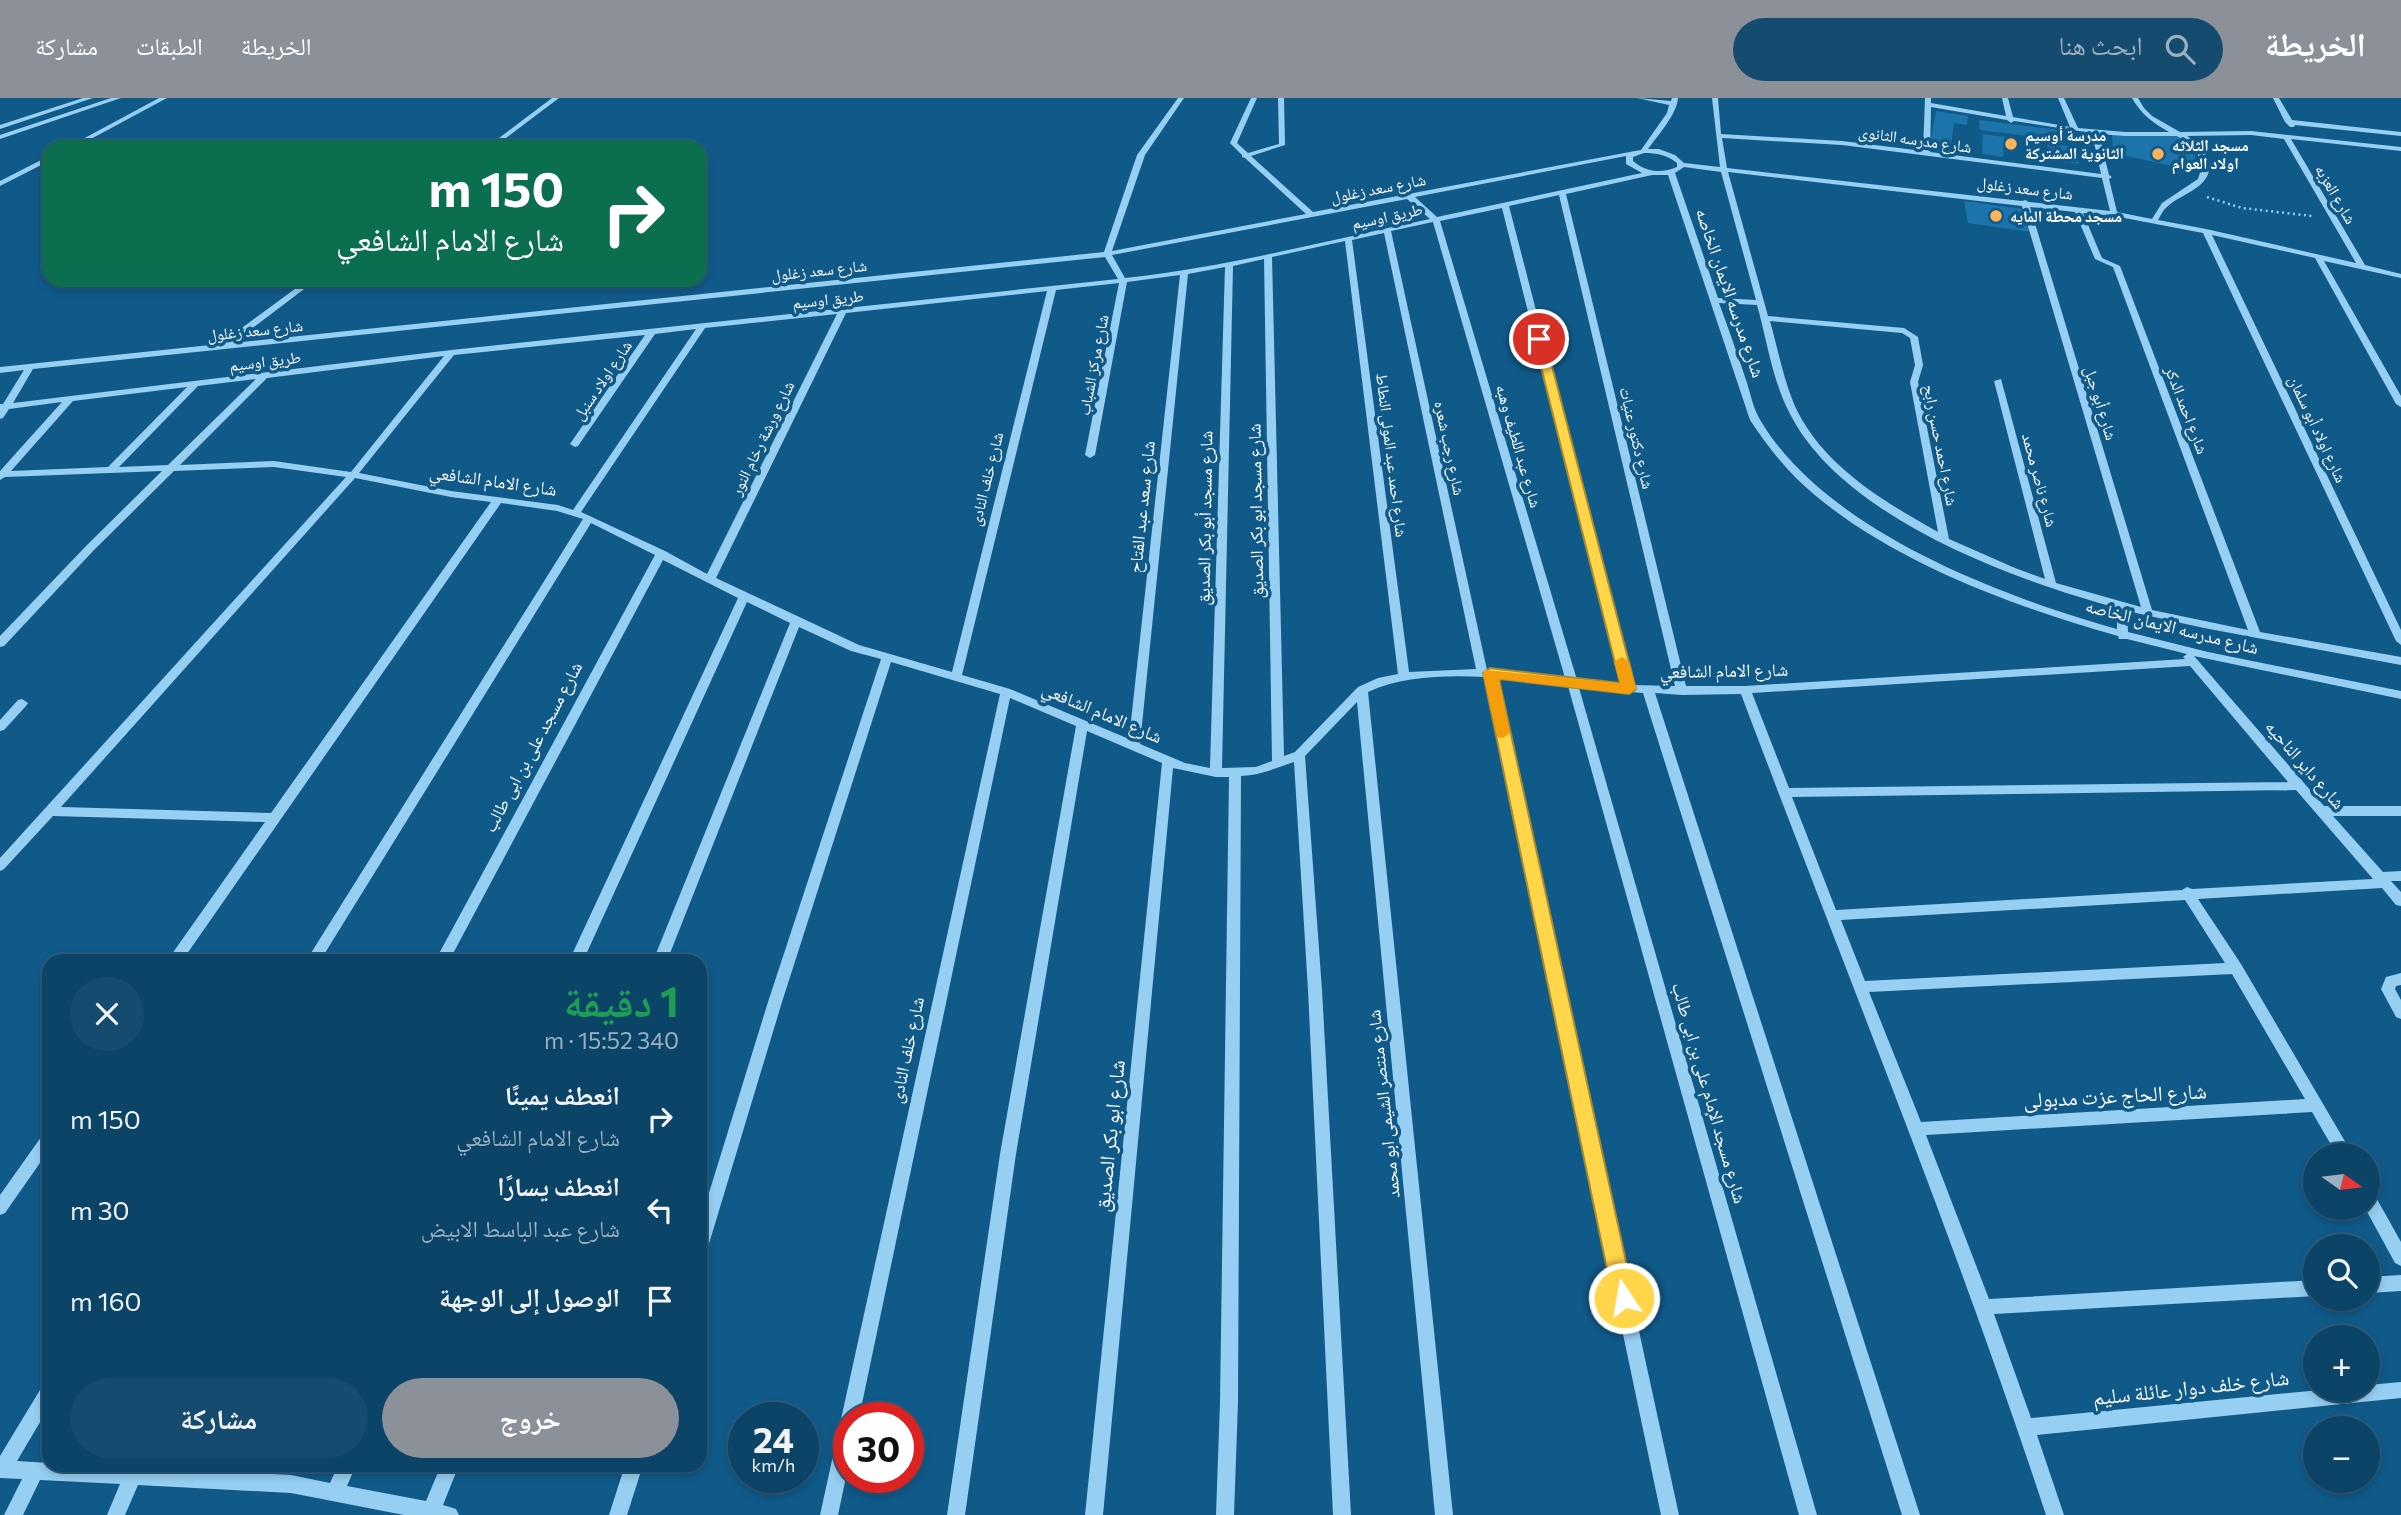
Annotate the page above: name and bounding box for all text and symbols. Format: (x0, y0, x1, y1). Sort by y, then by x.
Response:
search box (1733, 18, 2223, 81)
text: الخريطة (2265, 22, 2366, 63)
text: ابحث هنا (2058, 29, 2143, 60)
icon: search (2161, 30, 2199, 68)
text: مشاركة (35, 31, 98, 60)
text: الطبقات (136, 31, 203, 60)
text: الخريطة (241, 31, 311, 60)
street label: شارع مدرسه الثانوى (1857, 121, 1973, 158)
place label: مدرسة أوسيم الثانوية المشتركة (2025, 125, 2124, 162)
place label: مسجد الثلاثه اولاد العوام (2172, 135, 2249, 175)
marker: مدرسة أوسيم الثانوية المشتركة (2003, 136, 2019, 152)
marker: مسجد الثلاثه اولاد العوام (2150, 146, 2166, 162)
text: 150 m (429, 157, 564, 217)
street label: شارع العزبه (2310, 161, 2361, 228)
icon: right (588, 168, 679, 259)
street label: شارع سعد زغلول (1329, 169, 1427, 208)
street label: شارع سعد زغلول (1976, 172, 2074, 205)
street label: طريق اوسيم (1350, 199, 1424, 234)
street label: شارع مدرسه الايمان الخاصه (1691, 205, 1770, 380)
place label: مسجد محطة المايه (2010, 206, 2122, 225)
marker: مسجد محطة المايه (1988, 208, 2004, 224)
text: شارع الامام الشافعي (336, 218, 564, 258)
street label: شارع سعد زغلول (770, 255, 868, 286)
street label: طريق اوسيم (791, 285, 865, 314)
pin (1509, 309, 1569, 369)
street label: شارع مركز الشباب (1073, 313, 1114, 417)
street label: شارع سعد زغلول (206, 315, 304, 346)
icon: arrive (1520, 320, 1558, 358)
street label: شارع اولاد سنبل (568, 336, 637, 424)
street label: طريق اوسيم (228, 347, 302, 376)
street label: شارع احمد الدكر (2160, 362, 2213, 457)
street label: شارع أبو جبل (2079, 363, 2122, 443)
street label: شارع احمد عبد المولى النطاط (1371, 372, 1412, 538)
street label: شارع اولاد أبو سلمان (2284, 372, 2352, 486)
street label: شارع ورشة رخام النور (725, 378, 799, 500)
street label: شارع عبد اللطيف وهبه (1491, 382, 1546, 510)
street label: شارع احمد حسن رابح (1918, 383, 1963, 507)
street label: شارع دكتور عنيات (1615, 385, 1658, 491)
street label: شارع رجب شعره (1429, 399, 1470, 497)
street label: شارع مسجد ابو بكر الصديق (1242, 423, 1269, 599)
street label: شارع خلف النادى (965, 430, 1008, 528)
street label: شارع مسجد أبو بكر الصديق (1191, 430, 1218, 606)
street label: شارع ناصر محمد (2017, 431, 2062, 529)
street label: شارع سعد عبد الفتاح (1123, 440, 1161, 574)
street label: شارع الامام الشافعي (427, 460, 558, 504)
street label: شارع مدرسه الايمان الخاصه (2083, 594, 2261, 659)
street label: شارع مسجد على بن ابى طالب (478, 657, 587, 836)
street label: شارع الامام الشافعي (1660, 658, 1788, 687)
street label: شارع الامام الشافعي (1037, 677, 1166, 751)
street label: شارع داير الناحيه (2261, 716, 2350, 814)
text: 1 دقيقة (564, 974, 679, 1026)
button: close (70, 977, 144, 1051)
street label: شارع مسجد الإمام على بن ابى طالب (1666, 980, 1752, 1206)
street label: شارع خلف النادى (884, 995, 929, 1105)
street label: شارع منتصر الشيمى ابو محمد (1362, 1009, 1405, 1199)
text: 340 m · 15:52 (544, 1026, 679, 1054)
street label: شارع ابو بكر الصديق (1088, 1058, 1131, 1213)
street label: شارع الحاج عزت مدبولى (2023, 1077, 2207, 1114)
text: انعطف يمينًا (505, 1079, 620, 1110)
icon: right (641, 1100, 679, 1138)
text: 150 m (70, 1103, 141, 1134)
text: شارع الامام الشافعي (456, 1123, 620, 1151)
north arrow (2303, 1143, 2380, 1220)
map controls (2303, 1143, 2380, 1493)
text: انعطف يسارًا (497, 1170, 620, 1201)
icon: left (641, 1191, 679, 1229)
text: 30 m (70, 1194, 129, 1225)
text: شارع عبد الباسط الابيض (421, 1214, 620, 1242)
button: search (2303, 1234, 2380, 1311)
position arrow (1587, 1261, 1661, 1335)
text: الوصول إلى الوجهة (439, 1281, 620, 1312)
icon: arrive (641, 1282, 679, 1320)
text: 160 m (70, 1285, 142, 1316)
button: + (2303, 1325, 2380, 1402)
street label: شارع خلف دوار عائلة سليم (2091, 1364, 2291, 1412)
button: مشاركة (70, 1378, 368, 1458)
button: خروج (382, 1378, 679, 1458)
speed limit sign: 30 (833, 1402, 924, 1493)
button: − (2303, 1416, 2380, 1493)
text: 24 (753, 1417, 794, 1460)
text: km/h (752, 1454, 795, 1476)

